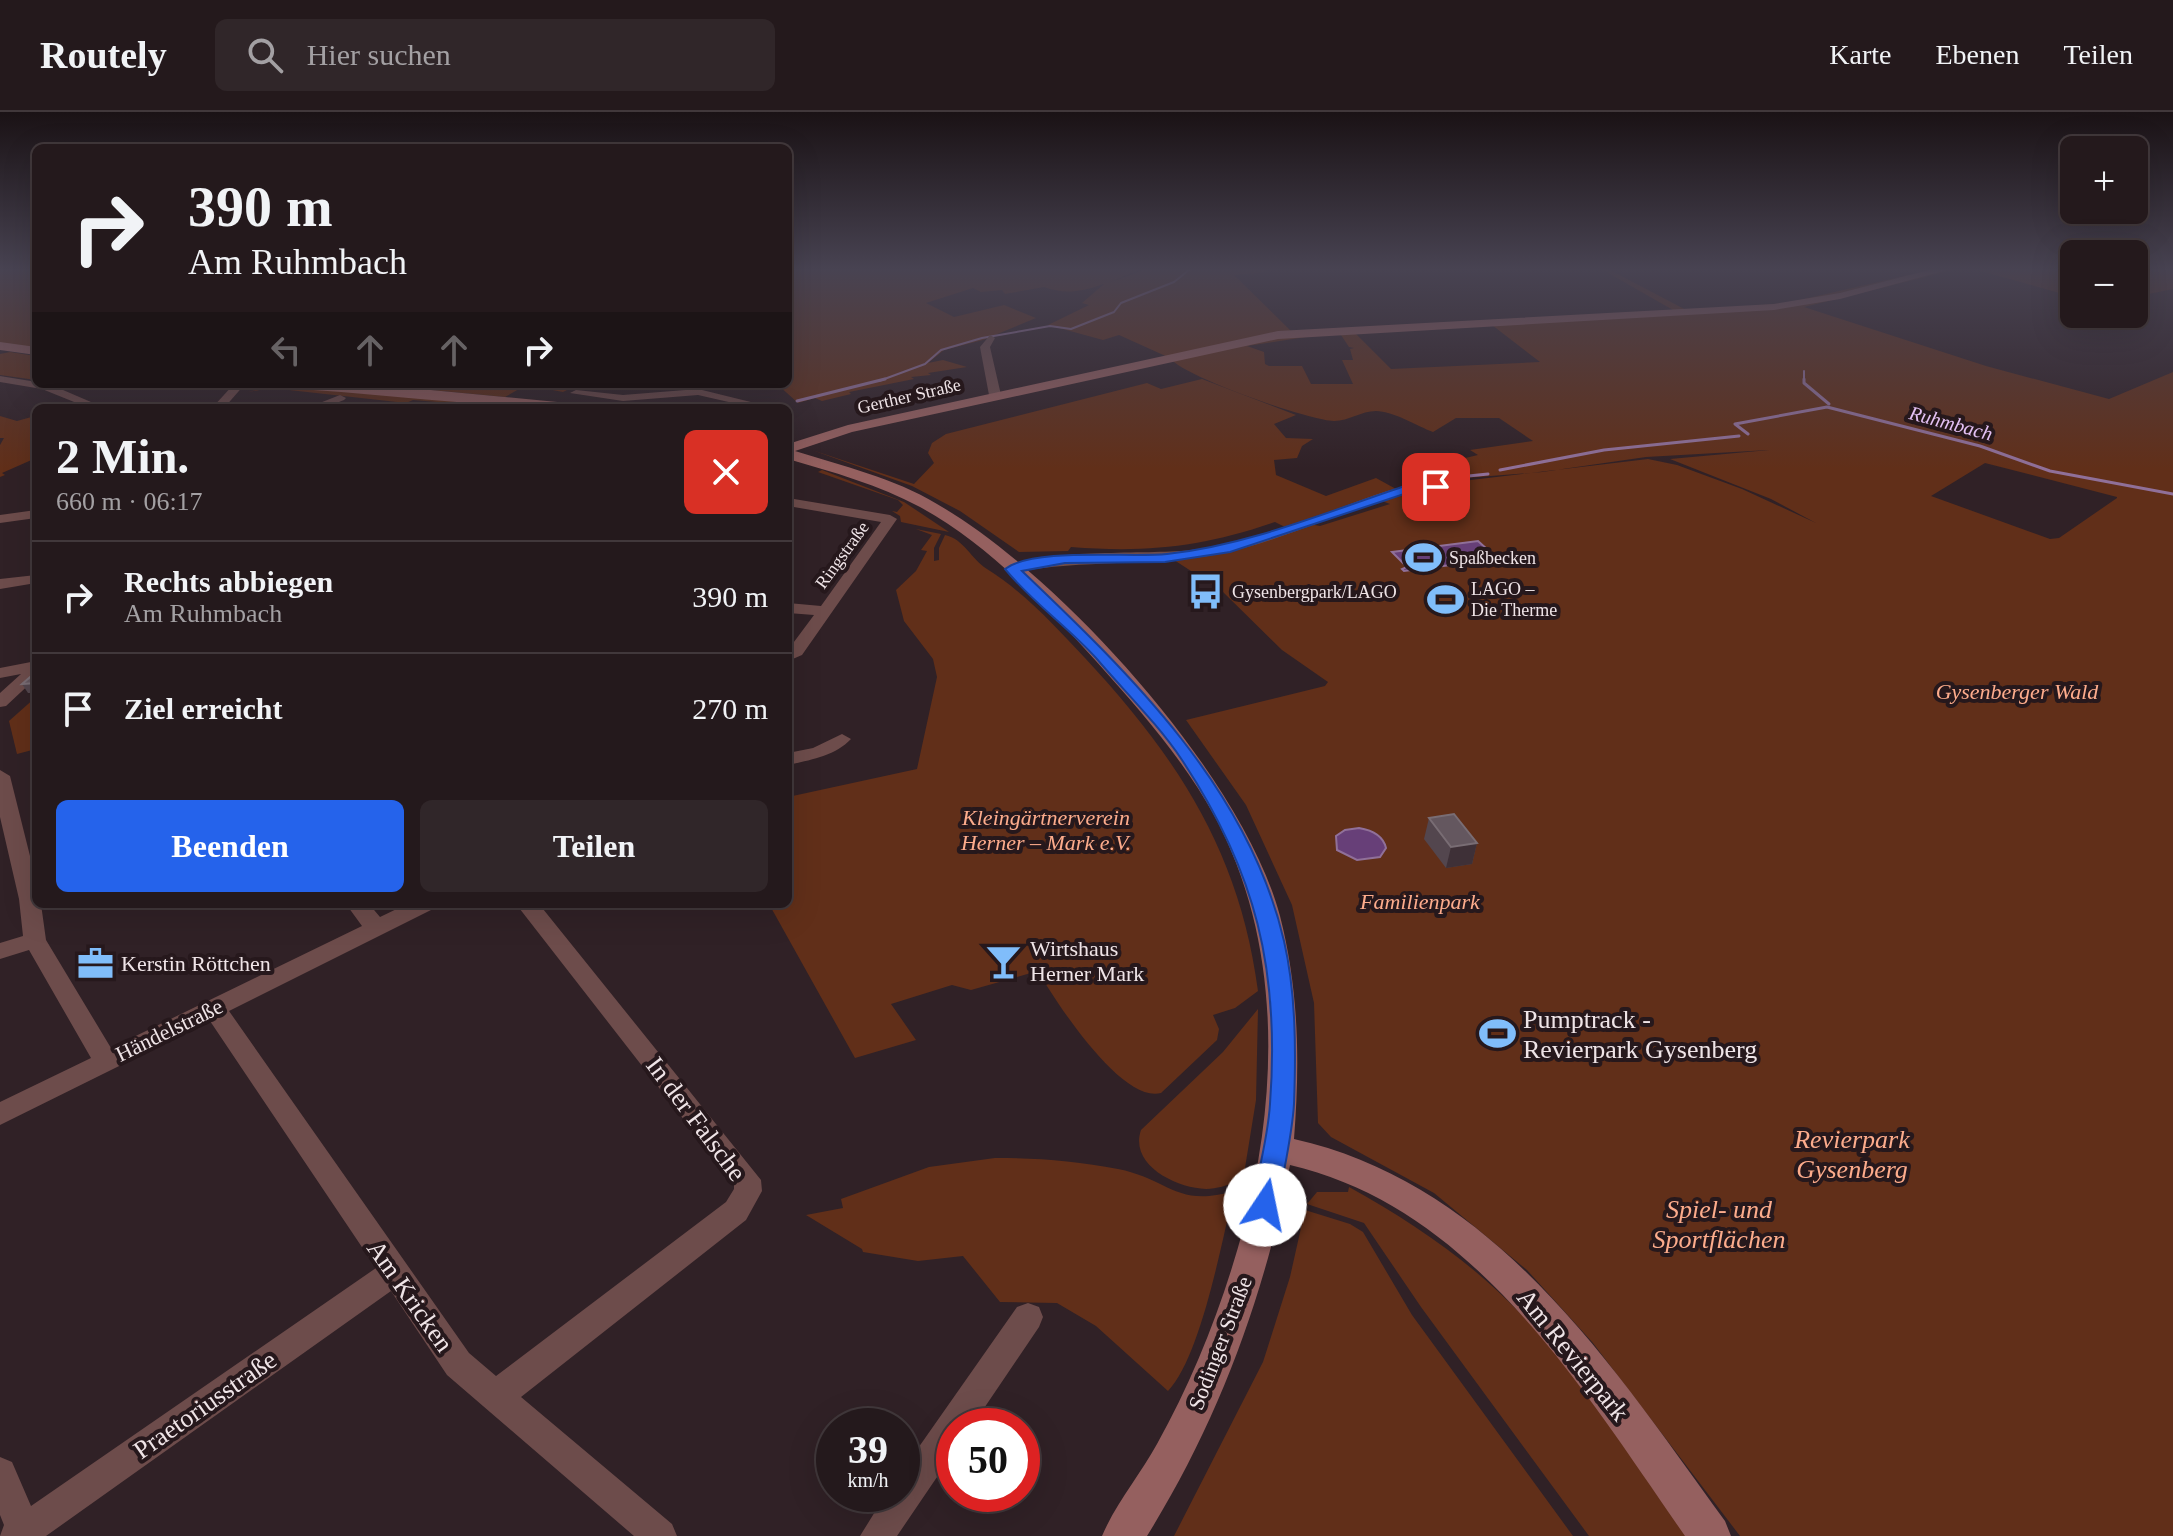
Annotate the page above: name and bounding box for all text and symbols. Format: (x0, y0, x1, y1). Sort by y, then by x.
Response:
search box (215, 19, 775, 91)
icon: search (243, 33, 287, 77)
text: Routely (40, 34, 167, 76)
text: Hier suchen (307, 38, 451, 71)
text: Karte (1829, 39, 1891, 70)
text: Ebenen (1935, 39, 2019, 70)
text: Teilen (2063, 39, 2133, 70)
map controls (2060, 136, 2148, 328)
button: + (2060, 136, 2148, 224)
icon: right (56, 176, 160, 280)
text: 390 m (188, 176, 333, 238)
button: − (2060, 240, 2148, 328)
text: Am Ruhmbach (188, 242, 407, 282)
icon: left (264, 328, 308, 372)
icon: ahead (348, 328, 392, 372)
icon: ahead (432, 328, 476, 372)
icon: right (516, 328, 560, 372)
street label: Gerther Straße (855, 374, 963, 418)
water label: Ruhmbach (1906, 401, 1995, 445)
text: 2 Min. (56, 430, 189, 483)
button: close (684, 430, 768, 514)
pin (1402, 453, 1470, 521)
icon: arrive (1414, 465, 1458, 509)
text: 660 m · 06:17 (56, 487, 203, 516)
street label: Ringstraße (811, 518, 873, 592)
sports icon: Spaßbecken (1404, 539, 1442, 577)
place label: Spaßbecken (1449, 548, 1536, 568)
text: Rechts abbiegen (124, 565, 333, 598)
bus stop icon: Gysenbergpark/LAGO (1187, 573, 1225, 611)
icon: right (56, 575, 100, 619)
place label: LAGO – Die Therme (1471, 579, 1557, 620)
text: 390 m (692, 580, 768, 613)
sports icon: LAGO – Die Therme (1426, 580, 1464, 618)
place label: Gysenbergpark/LAGO (1232, 582, 1397, 602)
text: Am Ruhmbach (124, 599, 282, 628)
park label: Gysenberger Wald (1936, 679, 2099, 704)
icon: arrive (56, 687, 100, 731)
text: Ziel erreicht (124, 692, 283, 725)
text: 270 m (692, 692, 768, 725)
button: Beenden (56, 800, 404, 892)
button: Teilen (420, 800, 768, 892)
park label: Kleingärtnerverein Herner – Mark e.V. (960, 805, 1131, 855)
park label: Familienpark (1359, 889, 1481, 914)
place label: Wirtshaus Herner Mark (1030, 936, 1144, 986)
bar icon: Wirtshaus Herner Mark (985, 942, 1023, 980)
office icon: Kerstin Röttchen (76, 944, 114, 982)
place label: Kerstin Röttchen (121, 951, 271, 976)
street label: Händelstraße (111, 993, 227, 1067)
place label: Pumptrack - Revierpark Gysenberg (1523, 1005, 1757, 1064)
sports icon: Pumptrack - Revierpark Gysenberg (1478, 1015, 1516, 1053)
street label: In der Falsche (640, 1051, 752, 1187)
park label: Revierpark Gysenberg (1793, 1125, 1910, 1184)
position arrow (1223, 1163, 1307, 1247)
park label: Spiel- und Sportflächen (1653, 1195, 1785, 1254)
street label: Am Kricken (361, 1235, 459, 1357)
street label: Sodinger Straße (1183, 1273, 1257, 1413)
street label: Am Revierpark (1511, 1283, 1635, 1427)
street label: Praetoriusstraße (128, 1345, 282, 1465)
speed limit sign: 50 (936, 1408, 1040, 1512)
text: 39 (848, 1427, 888, 1472)
text: km/h (847, 1469, 889, 1491)

